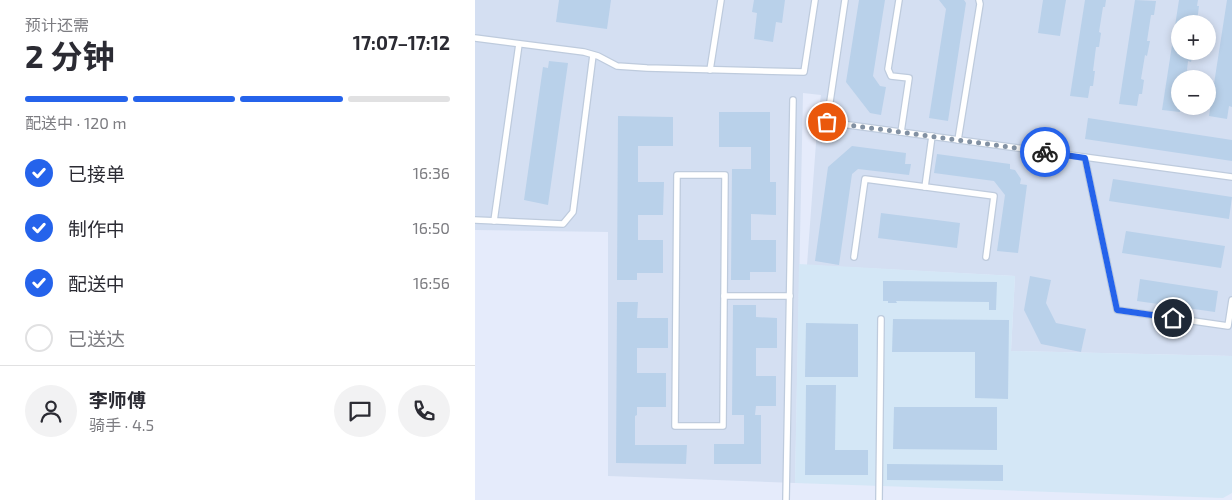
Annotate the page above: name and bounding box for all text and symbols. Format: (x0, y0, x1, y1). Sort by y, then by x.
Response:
text: 预计还需 (25, 15, 89, 34)
map controls (1171, 15, 1216, 115)
button: + (1171, 15, 1216, 60)
text: 17:07–17:12 (353, 31, 450, 54)
text: 2 分钟 (25, 36, 115, 74)
button: − (1171, 70, 1216, 115)
pin (806, 101, 848, 143)
icon: bag (813, 108, 841, 136)
text: 配送中 · 120 m (25, 113, 127, 132)
courier (1020, 127, 1070, 177)
icon: bike (1031, 138, 1059, 166)
icon: check (25, 159, 53, 187)
text: 已接单 (68, 162, 125, 185)
text: 16:36 (413, 163, 450, 182)
icon: check (25, 214, 53, 242)
text: 制作中 (68, 217, 125, 240)
text: 16:50 (412, 218, 450, 237)
icon: check (25, 269, 53, 297)
text: 配送中 (68, 272, 125, 295)
text: 16:56 (413, 273, 450, 292)
pin (1152, 297, 1194, 339)
icon: home (1159, 304, 1187, 332)
text: 已送达 (68, 327, 125, 350)
button: person (25, 385, 77, 437)
button: chat (334, 385, 386, 437)
button: phone (398, 385, 450, 437)
text: 李师傅 (89, 388, 146, 411)
text: 骑手 · 4.5 (89, 415, 154, 434)

